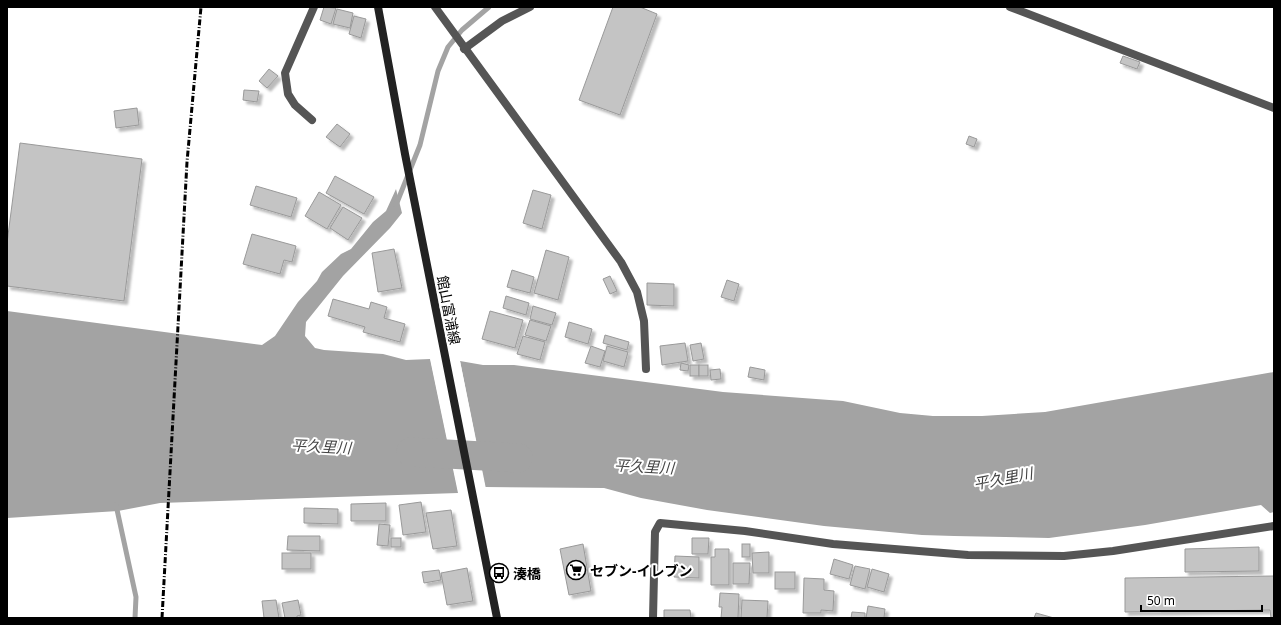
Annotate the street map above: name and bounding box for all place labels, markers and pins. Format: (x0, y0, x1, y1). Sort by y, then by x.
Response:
supermarket icon: セブン-イレブン (565, 559, 587, 581)
place label: セブン-イレブン (590, 561, 692, 580)
bus stop icon: 湊橋 (488, 562, 510, 584)
place label: 湊橋 (513, 564, 541, 583)

